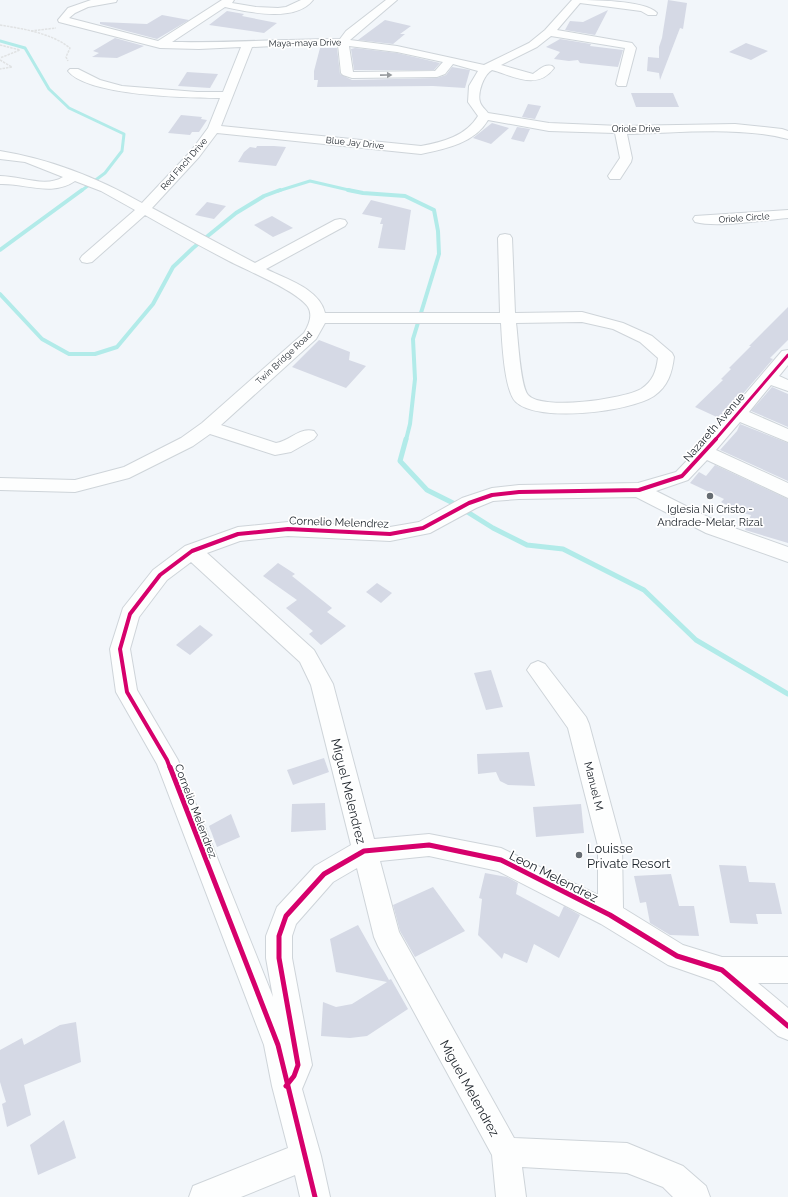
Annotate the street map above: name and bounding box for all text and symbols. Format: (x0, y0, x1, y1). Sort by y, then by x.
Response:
street label: Maya-maya Drive (269, 37, 342, 49)
one-way arrow (380, 71, 392, 78)
street label: Oriole Drive (612, 124, 661, 134)
street label: Blue Jay Drive (325, 135, 385, 151)
street label: Red Finch Drive (159, 136, 210, 192)
street label: Oriole Circle (718, 211, 771, 225)
street label: Twin Bridge Road (254, 329, 314, 387)
street label: Nazareth Avenue (681, 390, 748, 464)
marker: Iglesia Ni Cristo - Andrade-Melar, Rizal (705, 491, 715, 501)
place label: Iglesia Ni Cristo - Andrade-Melar, Rizal (657, 503, 763, 529)
street label: Cornelio Melendrez (289, 514, 390, 531)
street label: Miguel Melendrez (328, 737, 369, 845)
street label: Manuel M (581, 760, 606, 812)
street label: Cornelio Melendrez (172, 762, 220, 861)
place label: Louisse Private Resort (587, 841, 671, 871)
street label: Leon Melendrez (507, 848, 601, 905)
marker: Louisse Private Resort (574, 850, 584, 860)
street label: Miguel Melendrez (437, 1037, 502, 1139)

